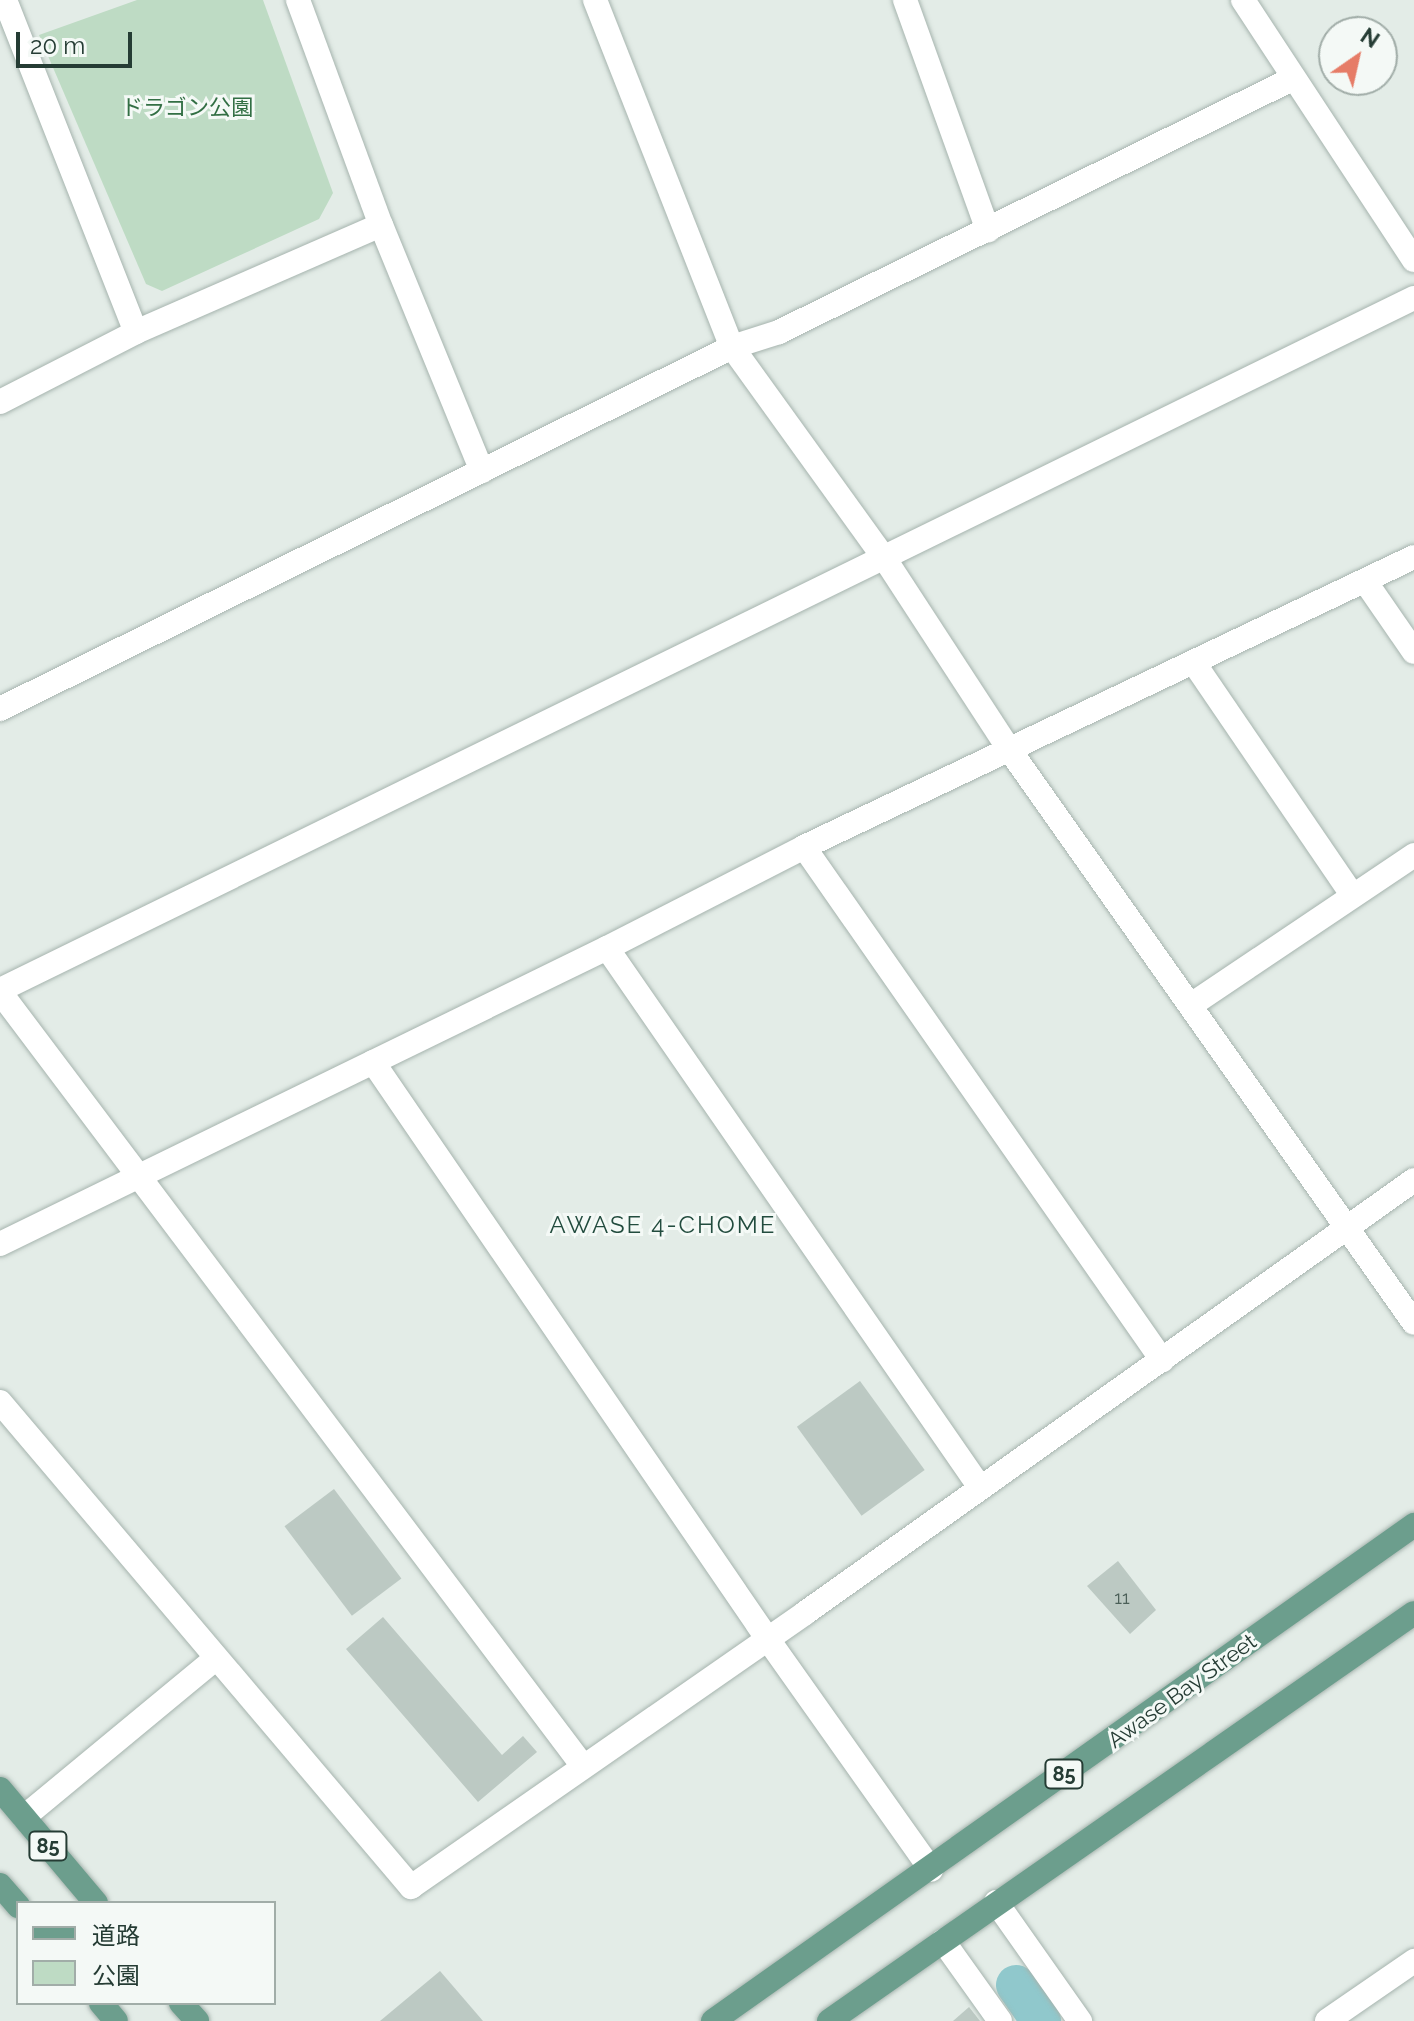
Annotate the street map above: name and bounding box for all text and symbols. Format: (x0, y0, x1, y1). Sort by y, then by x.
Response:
scale bar (20, 16, 136, 66)
north arrow (1318, 16, 1398, 96)
text: N (1356, 22, 1385, 53)
text: 20 m (30, 31, 85, 60)
park label: ドラゴン公園 (121, 95, 253, 121)
district label: AWASE 4-CHOME (550, 1211, 776, 1239)
house number: 11 (1114, 1587, 1130, 1609)
street label: Awase Bay Street (1102, 1628, 1262, 1754)
road number: 85 (1044, 1758, 1084, 1790)
road number: 85 (28, 1830, 68, 1862)
legend (16, 1901, 276, 2005)
text: 道路 (92, 1921, 140, 1950)
text: 公園 (92, 1961, 140, 1990)

